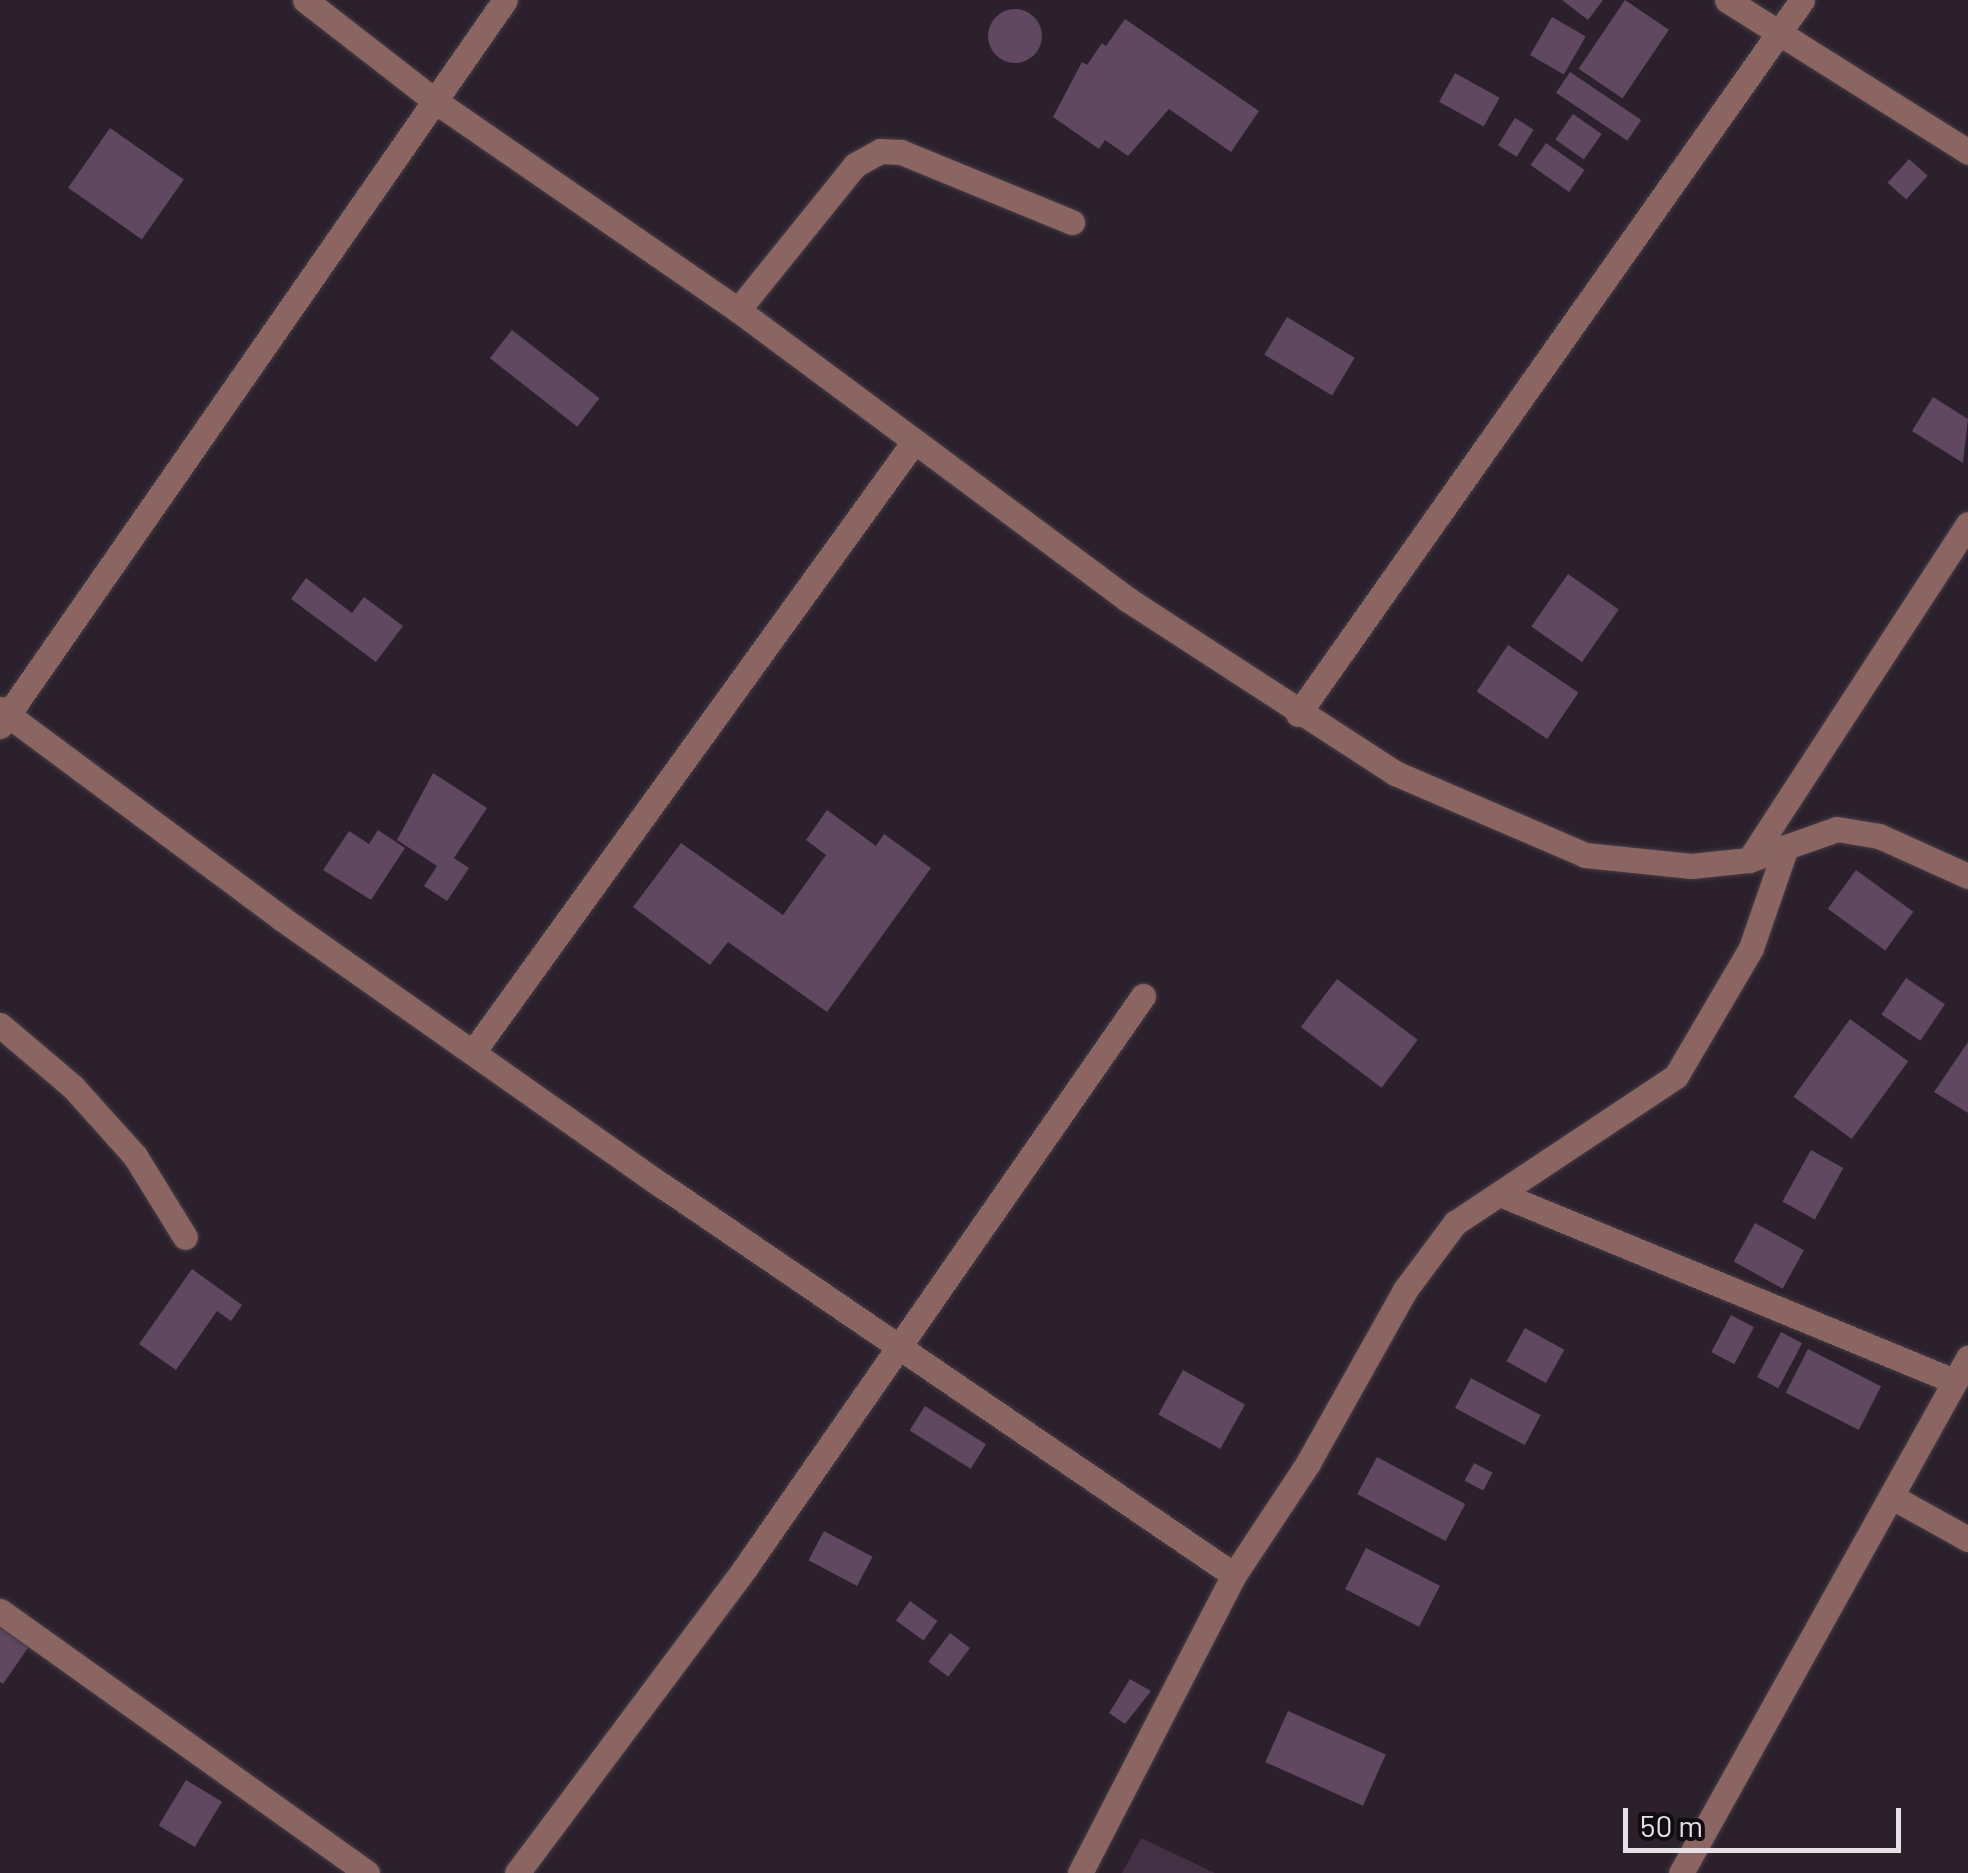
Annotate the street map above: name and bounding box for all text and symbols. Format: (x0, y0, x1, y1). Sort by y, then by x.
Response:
scale bar (1628, 1788, 1906, 1850)
text: 50 m (1640, 1807, 1703, 1843)

